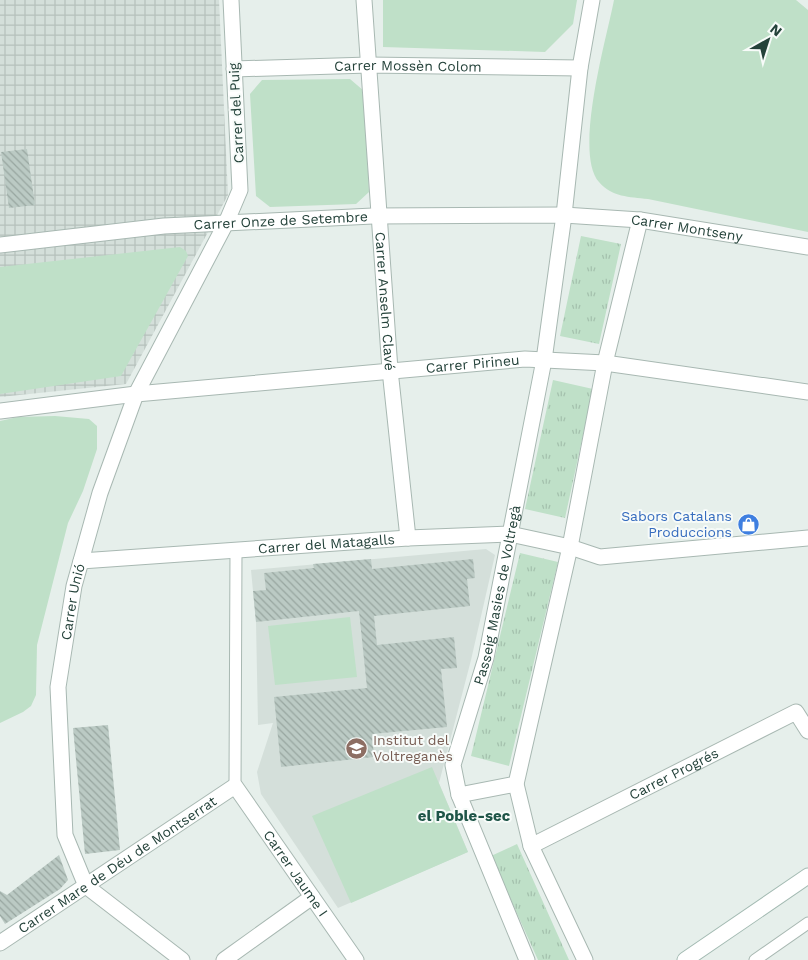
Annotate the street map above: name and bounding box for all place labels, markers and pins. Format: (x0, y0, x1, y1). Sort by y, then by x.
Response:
place label: Sabors Catalans Produccions (621, 508, 732, 540)
shop icon: Sabors Catalans Produccions (736, 512, 760, 536)
place label: Institut del Voltreganès (373, 732, 453, 764)
school or university icon: Institut del Voltreganès (345, 736, 369, 760)

